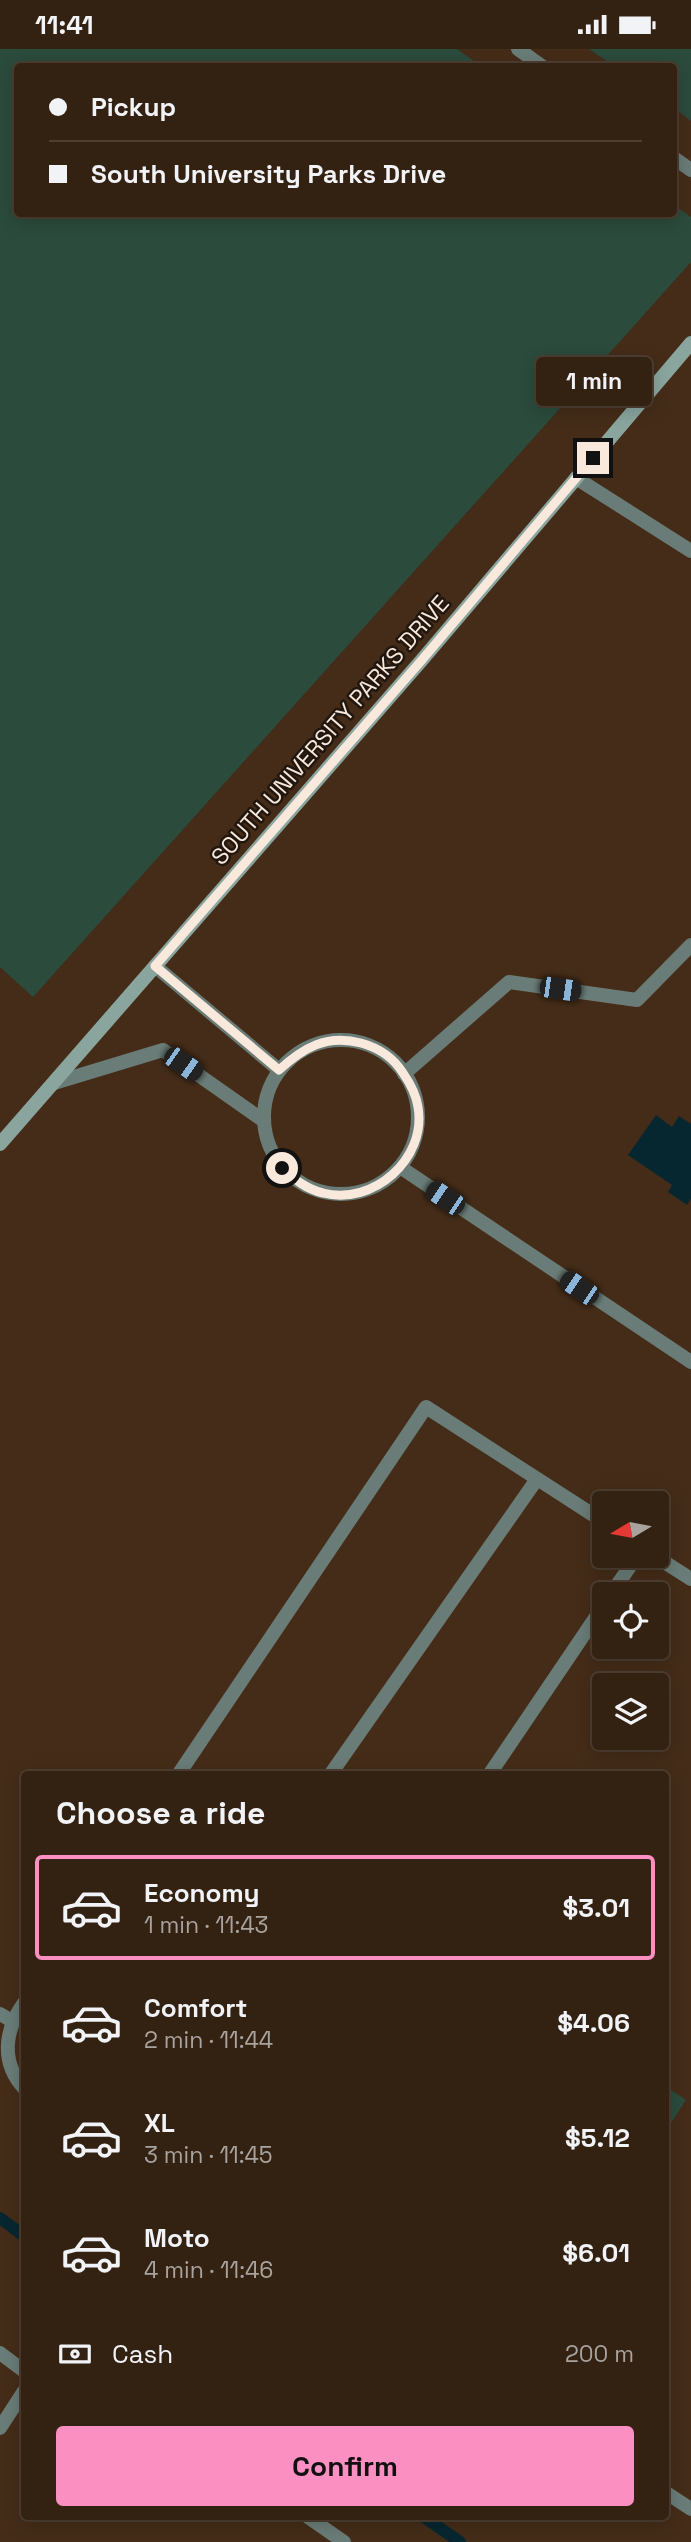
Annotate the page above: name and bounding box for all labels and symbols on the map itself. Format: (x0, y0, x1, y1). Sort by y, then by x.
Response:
callout: 1 min (535, 357, 651, 405)
route end (577, 442, 609, 474)
street label: SOUTH UNIVERSITY PARKS DRIVE (204, 589, 456, 871)
car (538, 976, 583, 1002)
car (160, 1043, 207, 1085)
route start (266, 1152, 298, 1184)
car (422, 1178, 469, 1218)
car (556, 1268, 603, 1308)
north arrow (592, 1491, 668, 1568)

